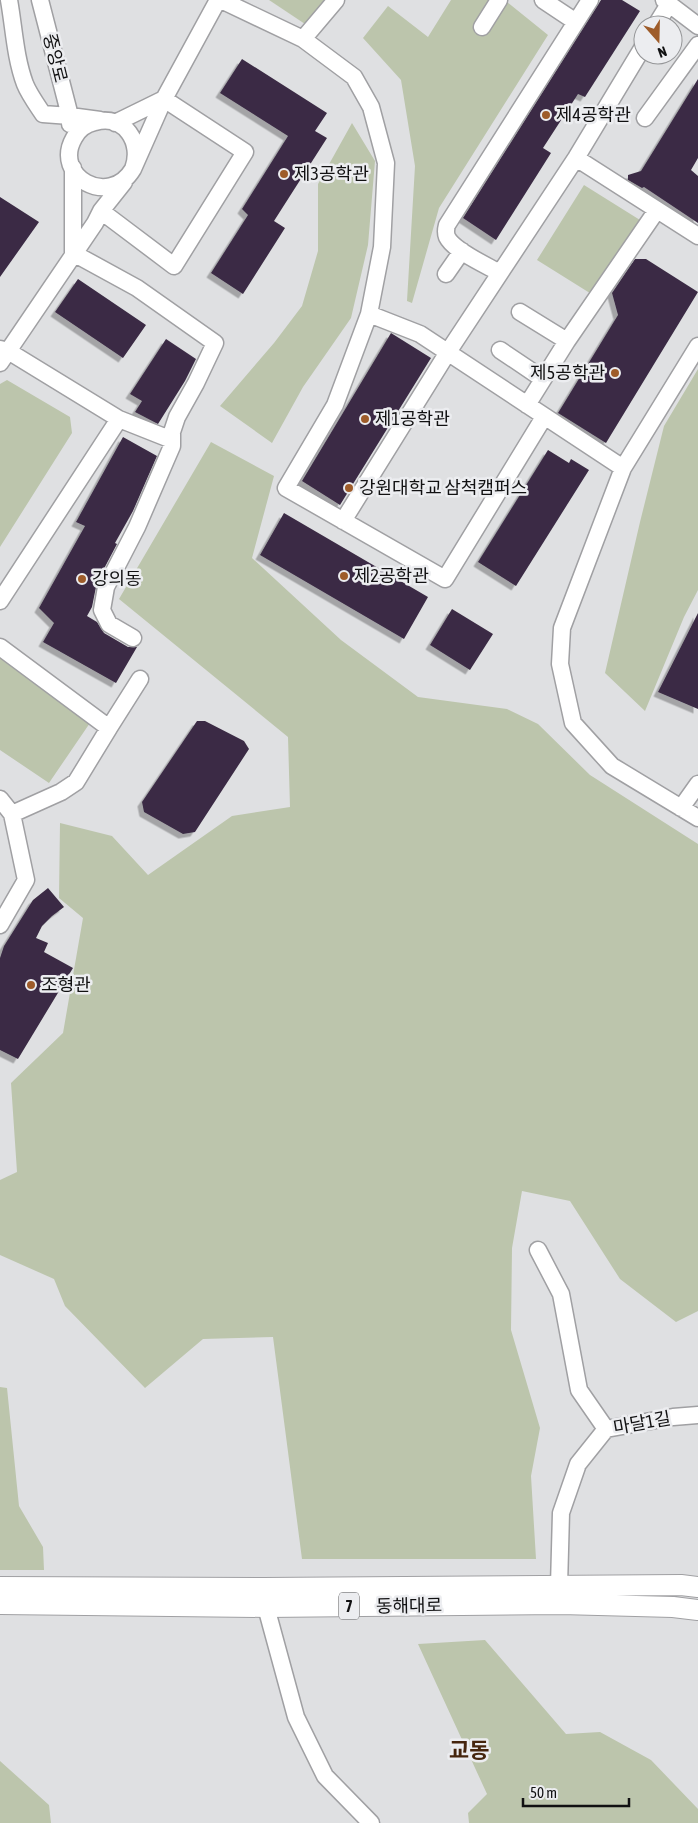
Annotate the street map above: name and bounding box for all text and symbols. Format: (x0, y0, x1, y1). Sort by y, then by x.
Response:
north arrow (633, 15, 683, 65)
street label: 중앙로 (39, 31, 72, 85)
text: N (656, 43, 669, 61)
place label: 제4공학관 (556, 104, 631, 125)
marker: 제4공학관 (540, 109, 552, 121)
place label: 제3공학관 (294, 163, 369, 184)
marker: 제3공학관 (278, 168, 290, 180)
place label: 제5공학관 (530, 362, 605, 383)
marker: 제5공학관 (609, 367, 621, 379)
place label: 제1공학관 (375, 408, 450, 429)
marker: 제1공학관 (359, 413, 371, 425)
place label: 강원대학교 삼척캠퍼스 (359, 477, 527, 498)
marker: 강원대학교 삼척캠퍼스 (343, 482, 355, 494)
place label: 제2공학관 (354, 565, 429, 586)
place label: 강의동 (92, 568, 142, 589)
marker: 제2공학관 (338, 570, 350, 582)
marker: 강의동 (76, 573, 88, 585)
place label: 조형관 (41, 974, 91, 995)
marker: 조형관 (25, 979, 37, 991)
street label: 마달1길 (611, 1407, 672, 1438)
road number: 7 (339, 1592, 359, 1620)
street label: 동해대로 (376, 1594, 442, 1617)
district label: 교동 (449, 1737, 489, 1763)
scale bar (523, 1776, 629, 1808)
text: 50 m (530, 1784, 557, 1801)

